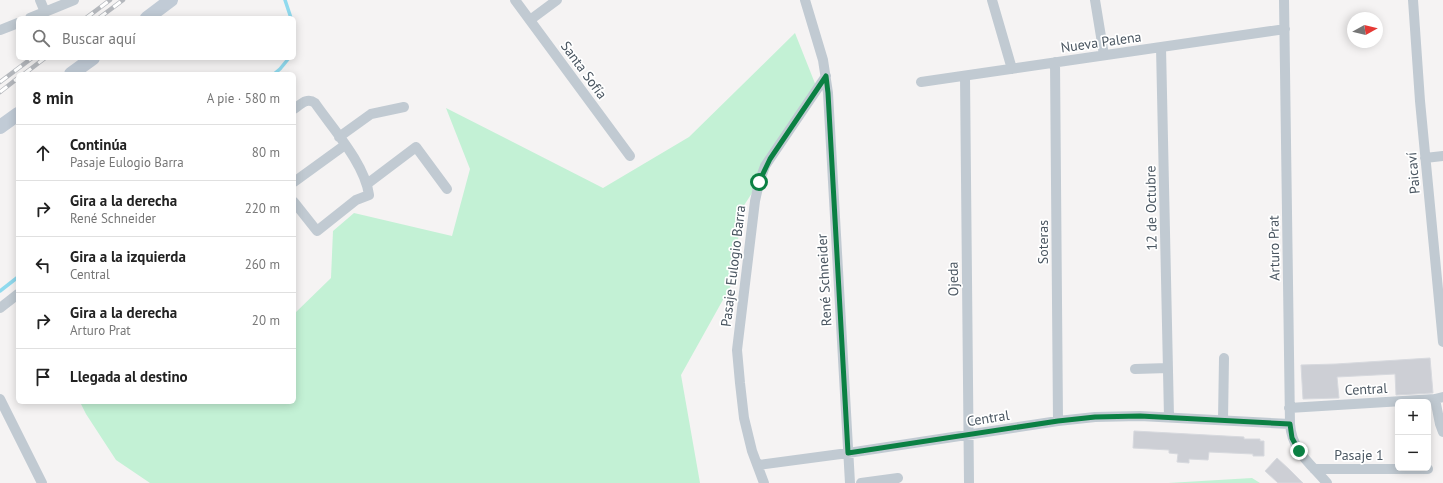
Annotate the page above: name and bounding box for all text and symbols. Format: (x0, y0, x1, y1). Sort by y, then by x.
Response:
north arrow (1347, 12, 1383, 48)
search box (16, 16, 296, 60)
icon: search (30, 27, 52, 49)
street label: Nueva Palena (1059, 27, 1143, 57)
text: Buscar aquí (62, 29, 136, 48)
street label: Santa Sofía (557, 37, 611, 103)
text: 8 min (32, 87, 73, 109)
text: A pie · 580 m (207, 90, 280, 107)
text: Continúa (70, 135, 127, 154)
icon: ahead (32, 142, 54, 164)
text: 80 m (252, 144, 280, 161)
street label: Paicaví (1402, 151, 1424, 195)
text: Pasaje Eulogio Barra (70, 154, 184, 171)
street label: 12 de Octubre (1141, 165, 1161, 251)
route start (750, 173, 768, 191)
text: Gira a la derecha (70, 191, 177, 210)
icon: right (32, 198, 54, 220)
text: 220 m (245, 200, 280, 217)
street label: Pasaje Eulogio Barra (717, 204, 749, 328)
text: René Schneider (70, 210, 156, 227)
street label: Arturo Prat (1264, 215, 1284, 281)
street label: Soteras (1034, 220, 1052, 264)
street label: René Schneider (813, 233, 835, 327)
text: Gira a la izquierda (70, 247, 186, 266)
icon: left (32, 254, 54, 276)
text: 260 m (245, 256, 280, 273)
street label: Ojeda (944, 261, 962, 297)
text: Central (70, 266, 110, 283)
text: Gira a la derecha (70, 303, 177, 322)
icon: right (32, 310, 54, 332)
text: 20 m (252, 312, 280, 329)
text: Arturo Prat (70, 322, 131, 339)
icon: arrive (32, 366, 54, 388)
text: Llegada al destino (70, 367, 188, 386)
street label: Central (1344, 379, 1388, 399)
map controls (1395, 399, 1431, 471)
button: + (1395, 399, 1431, 435)
street label: Central (965, 406, 1011, 430)
button: − (1395, 435, 1431, 471)
route end (1290, 442, 1308, 460)
street label: Pasaje 1 (1334, 446, 1384, 464)

